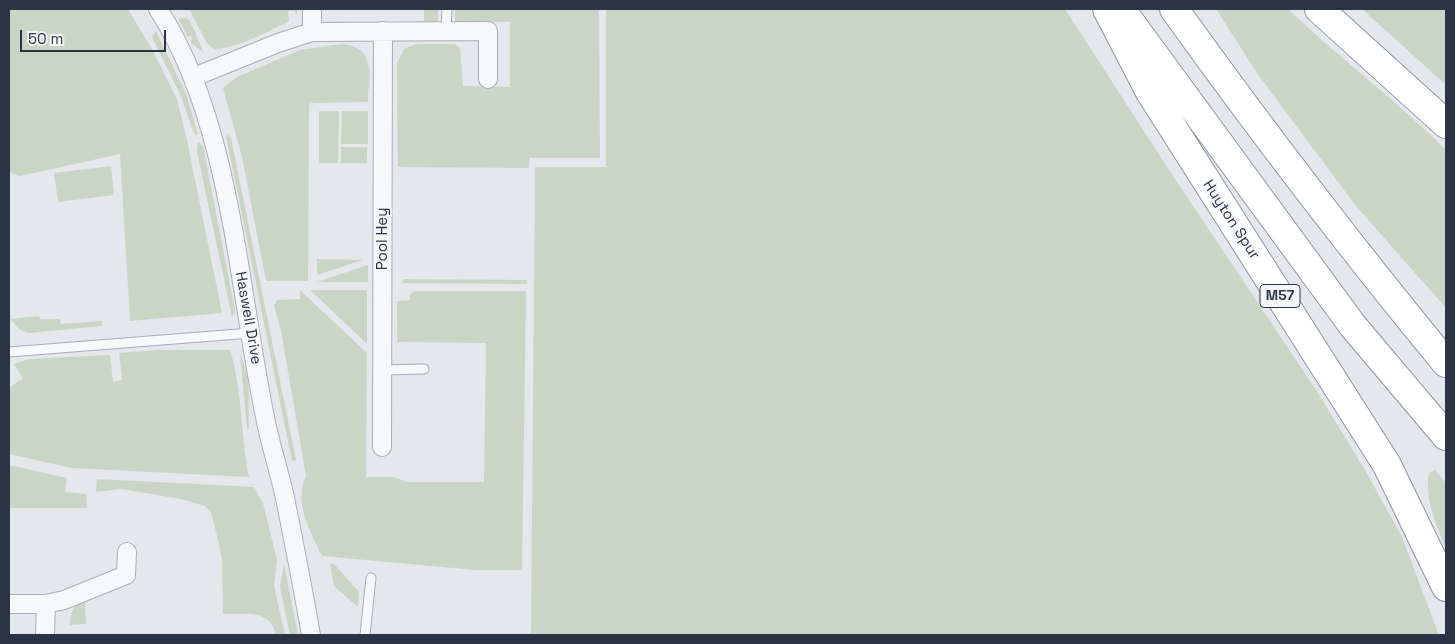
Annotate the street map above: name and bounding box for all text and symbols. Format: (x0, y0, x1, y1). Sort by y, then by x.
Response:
scale bar (22, 20, 169, 52)
text: 50 m (28, 29, 63, 48)
street label: Huyton Spur (1199, 177, 1263, 263)
street label: Pool Hey (374, 208, 392, 270)
street label: Haswell Drive (231, 270, 265, 366)
road number: M57 (1260, 284, 1300, 308)

